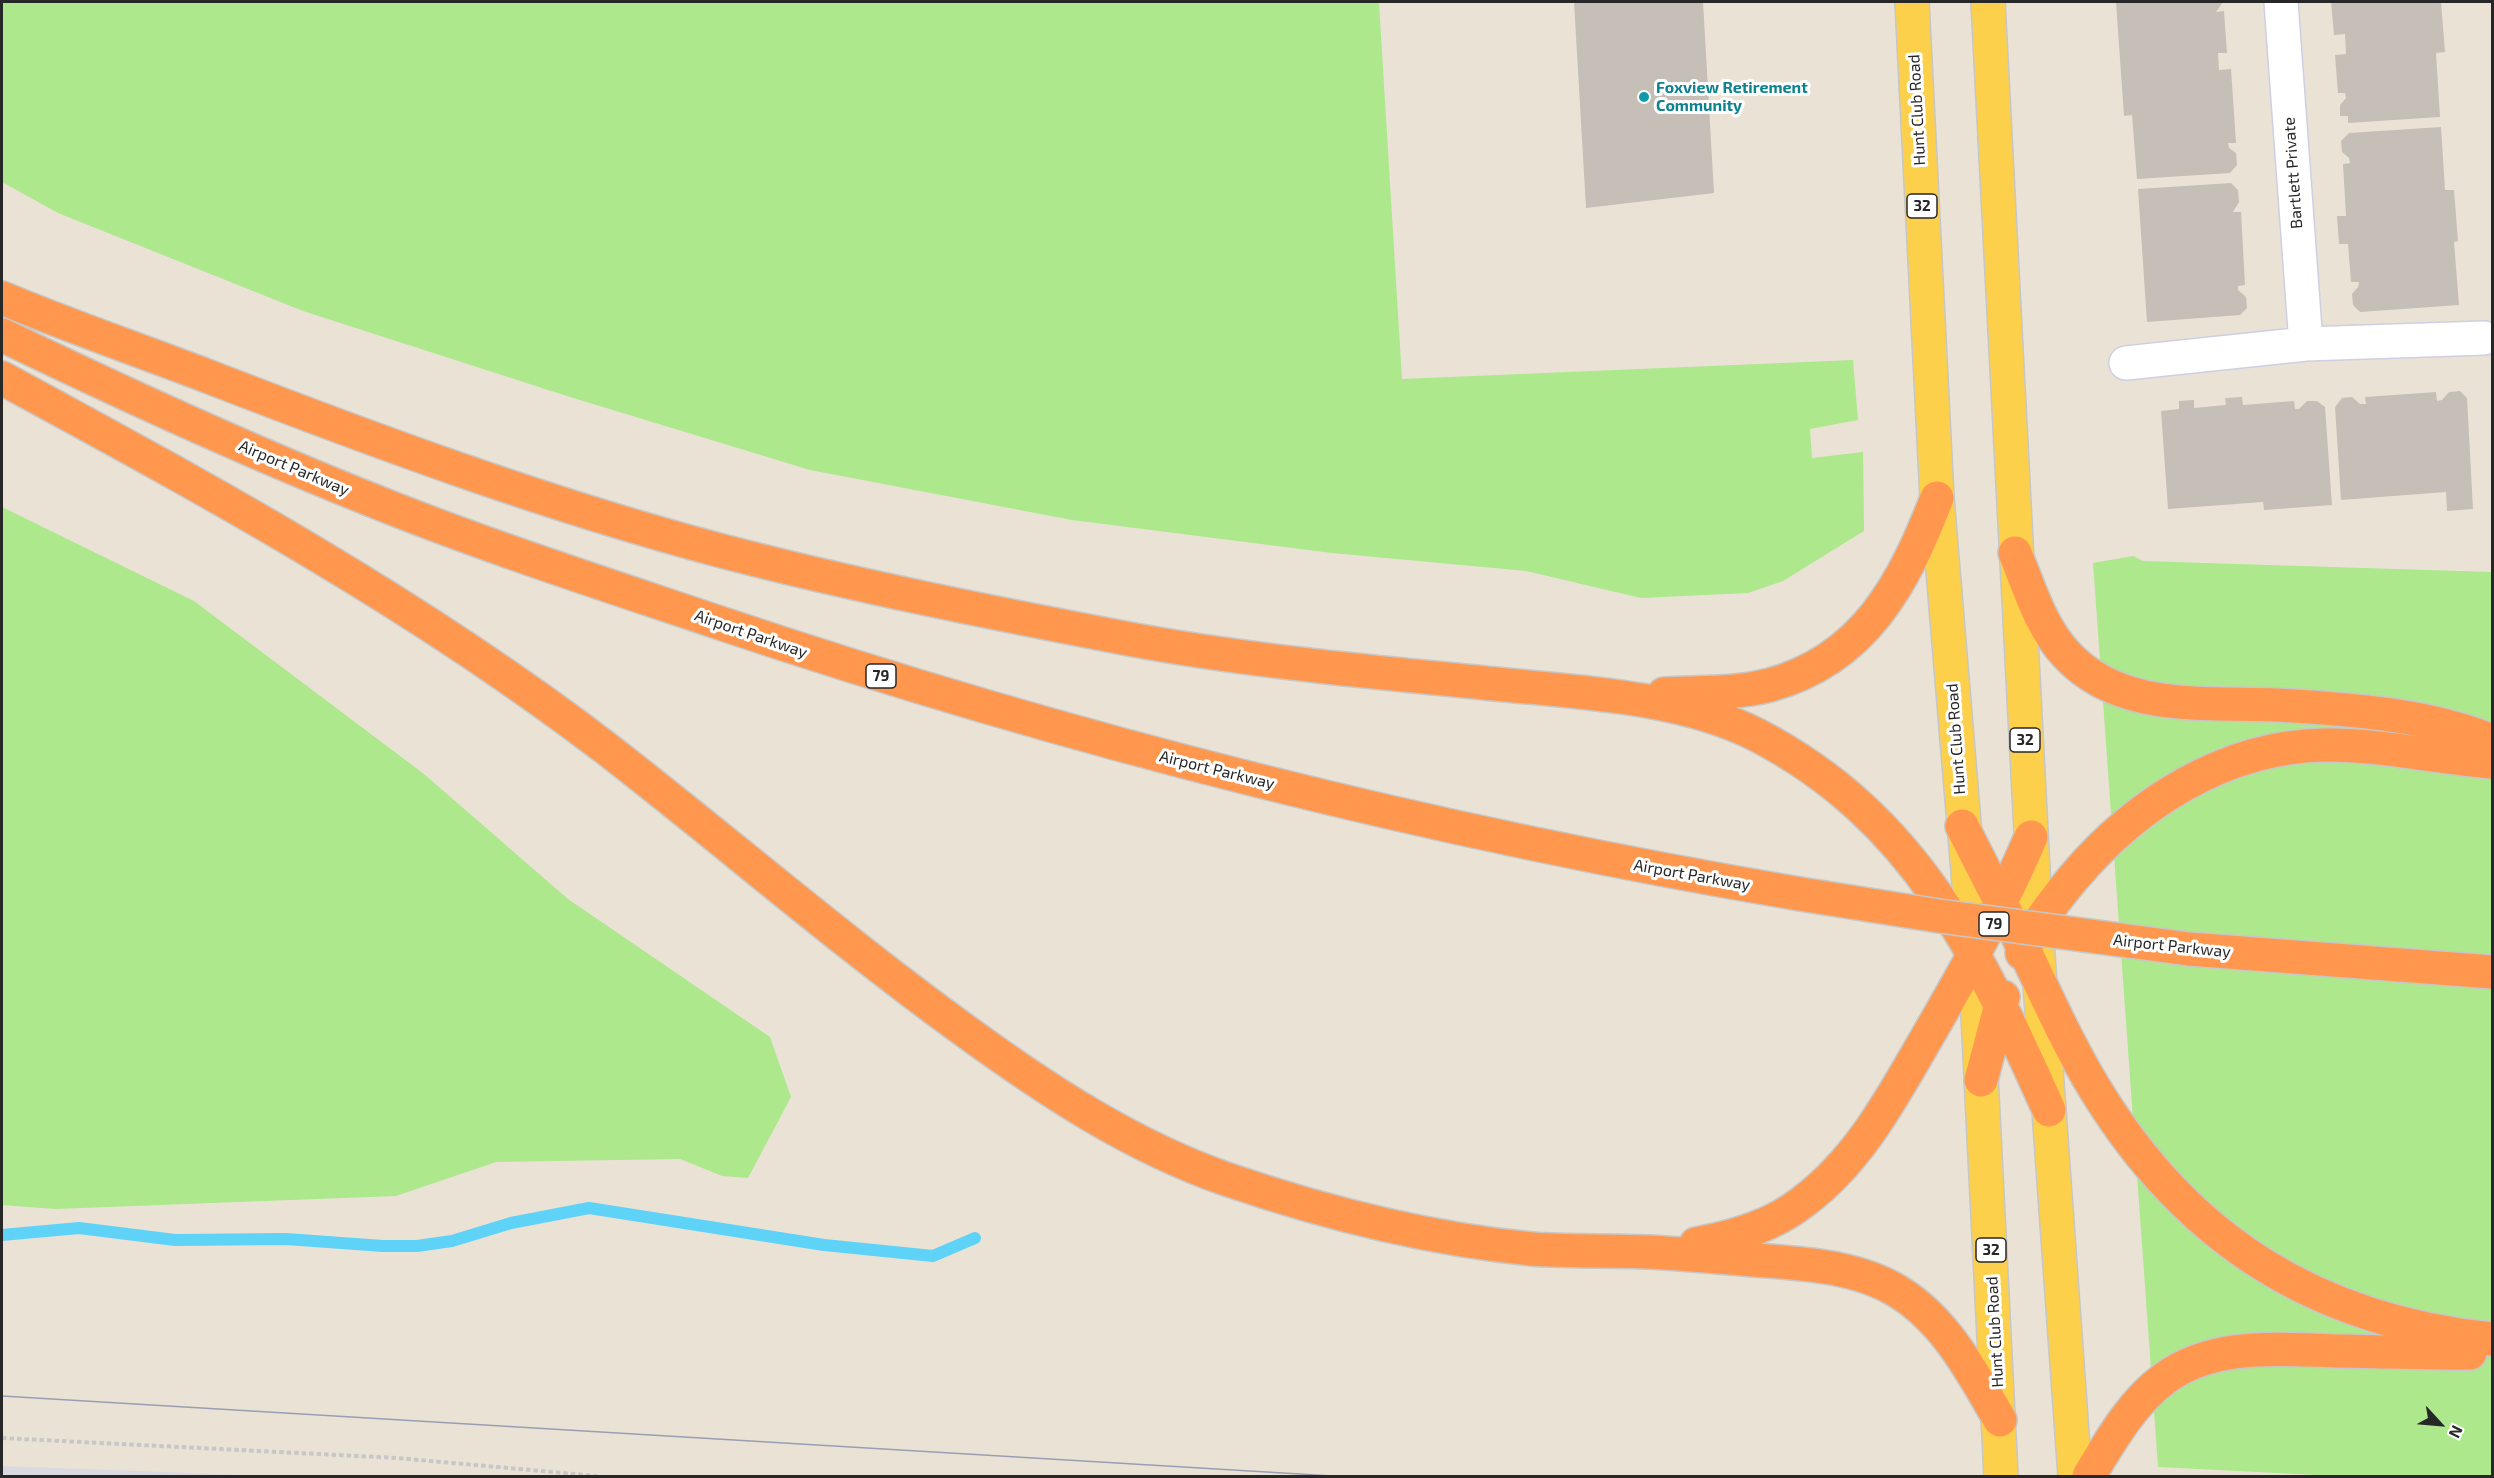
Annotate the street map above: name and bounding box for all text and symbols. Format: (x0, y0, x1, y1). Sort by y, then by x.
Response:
street label: Hunt Club Road (1905, 54, 1929, 166)
place label: Foxview Retirement Community (1656, 78, 1808, 116)
marker: Foxview Retirement Community (1637, 90, 1651, 104)
street label: Bartlett Private (2280, 116, 2306, 230)
road number: 32 (1907, 194, 1937, 218)
street label: Airport Parkway (236, 436, 352, 500)
street label: Airport Parkway (692, 606, 810, 662)
road number: 79 (866, 664, 896, 688)
street label: Hunt Club Road (1943, 683, 1969, 795)
road number: 32 (2010, 728, 2040, 752)
street label: Airport Parkway (1157, 746, 1277, 794)
street label: Airport Parkway (1632, 855, 1752, 895)
road number: 79 (1979, 912, 2009, 936)
street label: Airport Parkway (2112, 930, 2232, 962)
road number: 32 (1976, 1238, 2006, 1262)
street label: Hunt Club Road (1983, 1276, 2007, 1388)
north arrow (2410, 1394, 2470, 1454)
text: N (2446, 1423, 2468, 1441)

